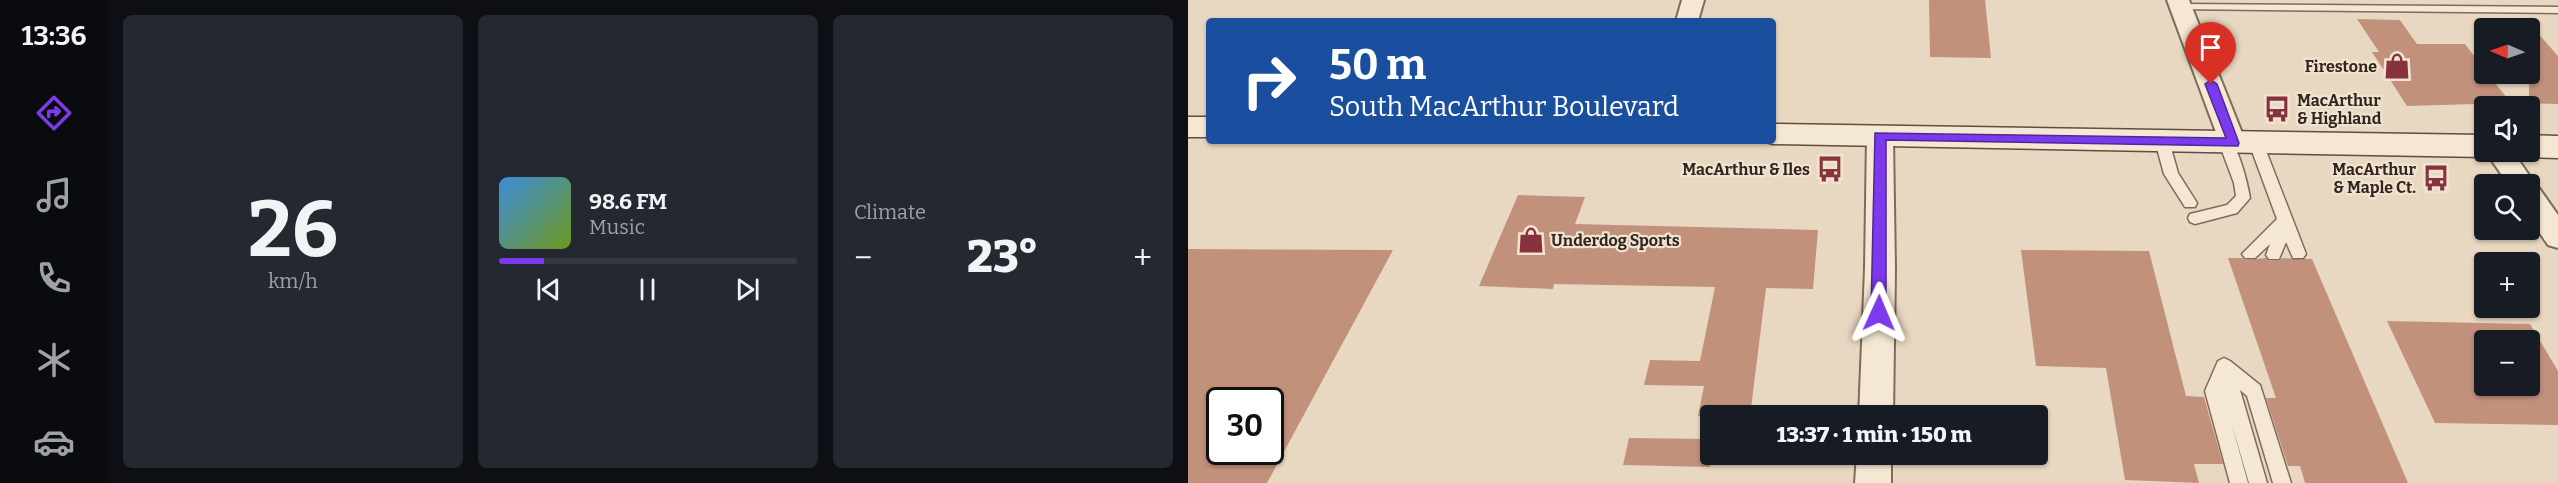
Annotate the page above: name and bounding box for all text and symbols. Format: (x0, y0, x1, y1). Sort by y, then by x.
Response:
north arrow (2474, 18, 2540, 84)
map controls (2474, 18, 2540, 396)
text: 13:36 (21, 20, 87, 52)
pin (2185, 22, 2236, 84)
icon: arrive (2194, 31, 2227, 64)
text: 50 m (1329, 40, 1426, 90)
icon: right (1230, 42, 1308, 120)
shop icon: Firestone (2382, 51, 2412, 81)
place label: Firestone (2305, 57, 2377, 76)
text: South MacArthur Boulevard (1329, 91, 1679, 123)
place label: MacArthur & Highland (2297, 91, 2382, 128)
icon: directions (33, 92, 75, 134)
bus stop icon: MacArthur & Highland (2262, 94, 2292, 124)
button: sound (2474, 96, 2540, 162)
bus stop icon: MacArthur & Iles (1815, 154, 1845, 184)
place label: MacArthur & Iles (1682, 160, 1810, 179)
place label: MacArthur & Maple Ct. (2332, 160, 2416, 197)
bus stop icon: MacArthur & Maple Ct. (2421, 163, 2451, 193)
icon: music (33, 174, 75, 216)
button: search (2474, 174, 2540, 240)
text: 26 (248, 183, 338, 277)
text: 98.6 FM (589, 188, 667, 215)
text: Climate (854, 200, 926, 224)
text: Music (589, 215, 645, 239)
shop icon: Underdog Sports (1516, 225, 1546, 255)
text: 23° (967, 230, 1038, 284)
place label: Underdog Sports (1551, 231, 1680, 250)
text: − (854, 238, 872, 278)
text: + (1133, 238, 1152, 278)
button: + (2474, 252, 2540, 318)
icon: phone (33, 257, 75, 299)
text: km/h (268, 269, 318, 293)
icon: previous (532, 273, 565, 306)
icon: pause (631, 273, 664, 306)
icon: next (731, 273, 764, 306)
position arrow (1847, 281, 1911, 345)
button: − (2474, 330, 2540, 396)
icon: climate (33, 339, 75, 381)
speed limit sign: 30 (1206, 387, 1284, 465)
icon: car (33, 421, 75, 463)
text: 13:37 · 1 min · 150 m (1777, 421, 1972, 448)

